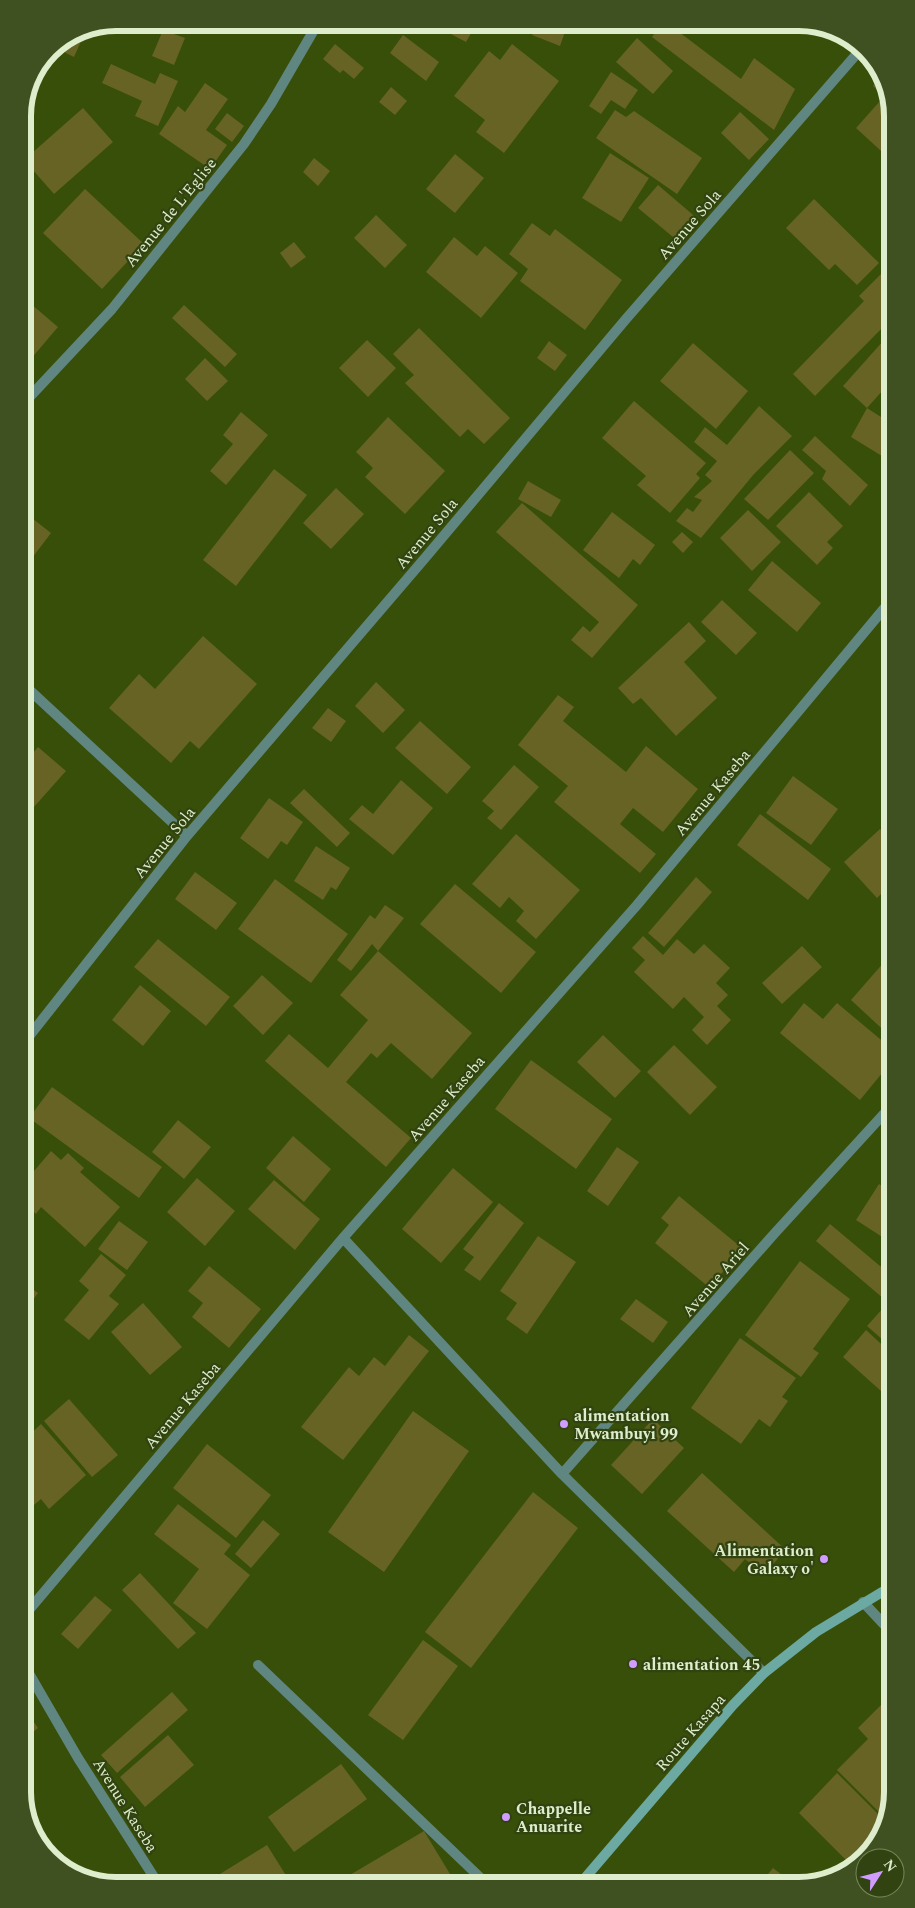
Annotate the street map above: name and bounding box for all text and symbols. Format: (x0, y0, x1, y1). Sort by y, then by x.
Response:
street label: Avenue de L'Eglise (119, 153, 223, 273)
street label: Avenue Sola (652, 184, 727, 265)
street label: Avenue Sola (390, 493, 464, 575)
street label: Avenue Kaseba (669, 744, 757, 841)
street label: Avenue Sola (128, 801, 202, 884)
street label: Avenue Kaseba (402, 1050, 491, 1147)
street label: Avenue Ariel (676, 1237, 755, 1322)
street label: Avenue Kaseba (139, 1357, 227, 1454)
place label: alimentation Mwambuyi 99 (574, 1404, 678, 1446)
marker: alimentation Mwambuyi 99 (558, 1418, 570, 1430)
place label: Alimentation Galaxy o' (714, 1539, 814, 1581)
marker: Alimentation Galaxy o' (818, 1553, 830, 1565)
place label: alimentation 45 (643, 1653, 761, 1677)
marker: alimentation 45 (627, 1658, 639, 1670)
street label: Route Kasapa (650, 1688, 732, 1777)
street label: Avenue Kaseba (87, 1754, 164, 1858)
place label: Chappelle Anuarite (516, 1797, 591, 1839)
marker: Chappelle Anuarite (500, 1811, 512, 1823)
north arrow (855, 1848, 905, 1898)
text: N (878, 1855, 902, 1876)

